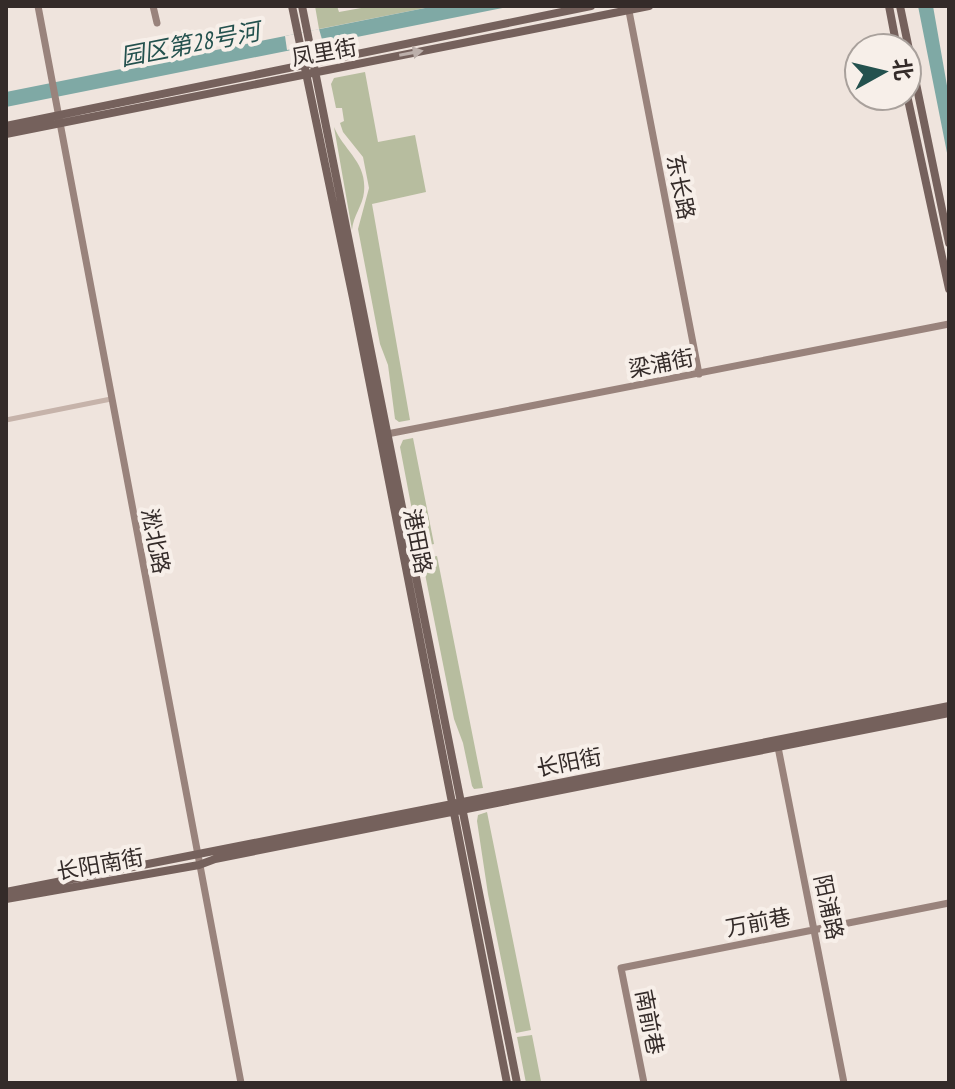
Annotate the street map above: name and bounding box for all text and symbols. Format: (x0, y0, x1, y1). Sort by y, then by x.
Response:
water label: 园区第28号河 (118, 15, 266, 73)
street label: 凤里街 (289, 32, 359, 72)
north arrow (843, 32, 923, 112)
one-way arrow (399, 47, 424, 59)
text: 北 (887, 56, 918, 82)
street label: 东长路 (661, 152, 701, 222)
street label: 梁浦街 (626, 343, 696, 383)
street label: 淞北路 (136, 506, 176, 576)
street label: 港田路 (398, 506, 438, 576)
street label: 长阳街 (534, 742, 604, 782)
street label: 长阳南街 (54, 843, 146, 885)
street label: 阳浦路 (808, 872, 850, 942)
street label: 万前巷 (723, 902, 793, 942)
street label: 南前巷 (630, 987, 670, 1057)

